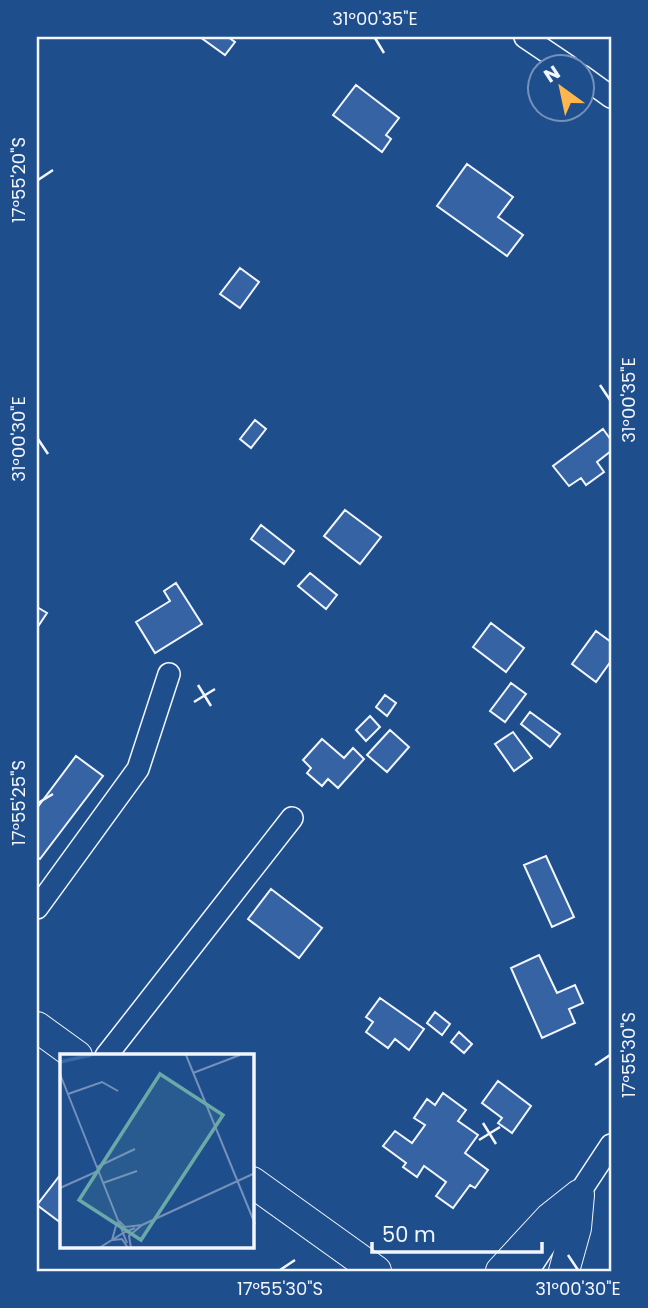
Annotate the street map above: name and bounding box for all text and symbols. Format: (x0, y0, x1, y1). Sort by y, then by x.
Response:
text: 31°00'35"E (332, 6, 418, 31)
north arrow (526, 52, 596, 122)
text: N (539, 59, 565, 89)
text: 17°55'20"S (6, 137, 31, 223)
text: 31°00'35"E (616, 357, 641, 443)
text: 31°00'30"E (6, 396, 31, 482)
text: 17°55'25"S (6, 760, 31, 846)
text: 17°55'30"S (616, 1012, 641, 1098)
inset map (60, 1054, 254, 1248)
scale bar (372, 1210, 541, 1254)
text: 50 m (382, 1220, 436, 1249)
text: 17°55'30"S (237, 1276, 323, 1301)
text: 31°00'30"E (535, 1276, 621, 1301)

